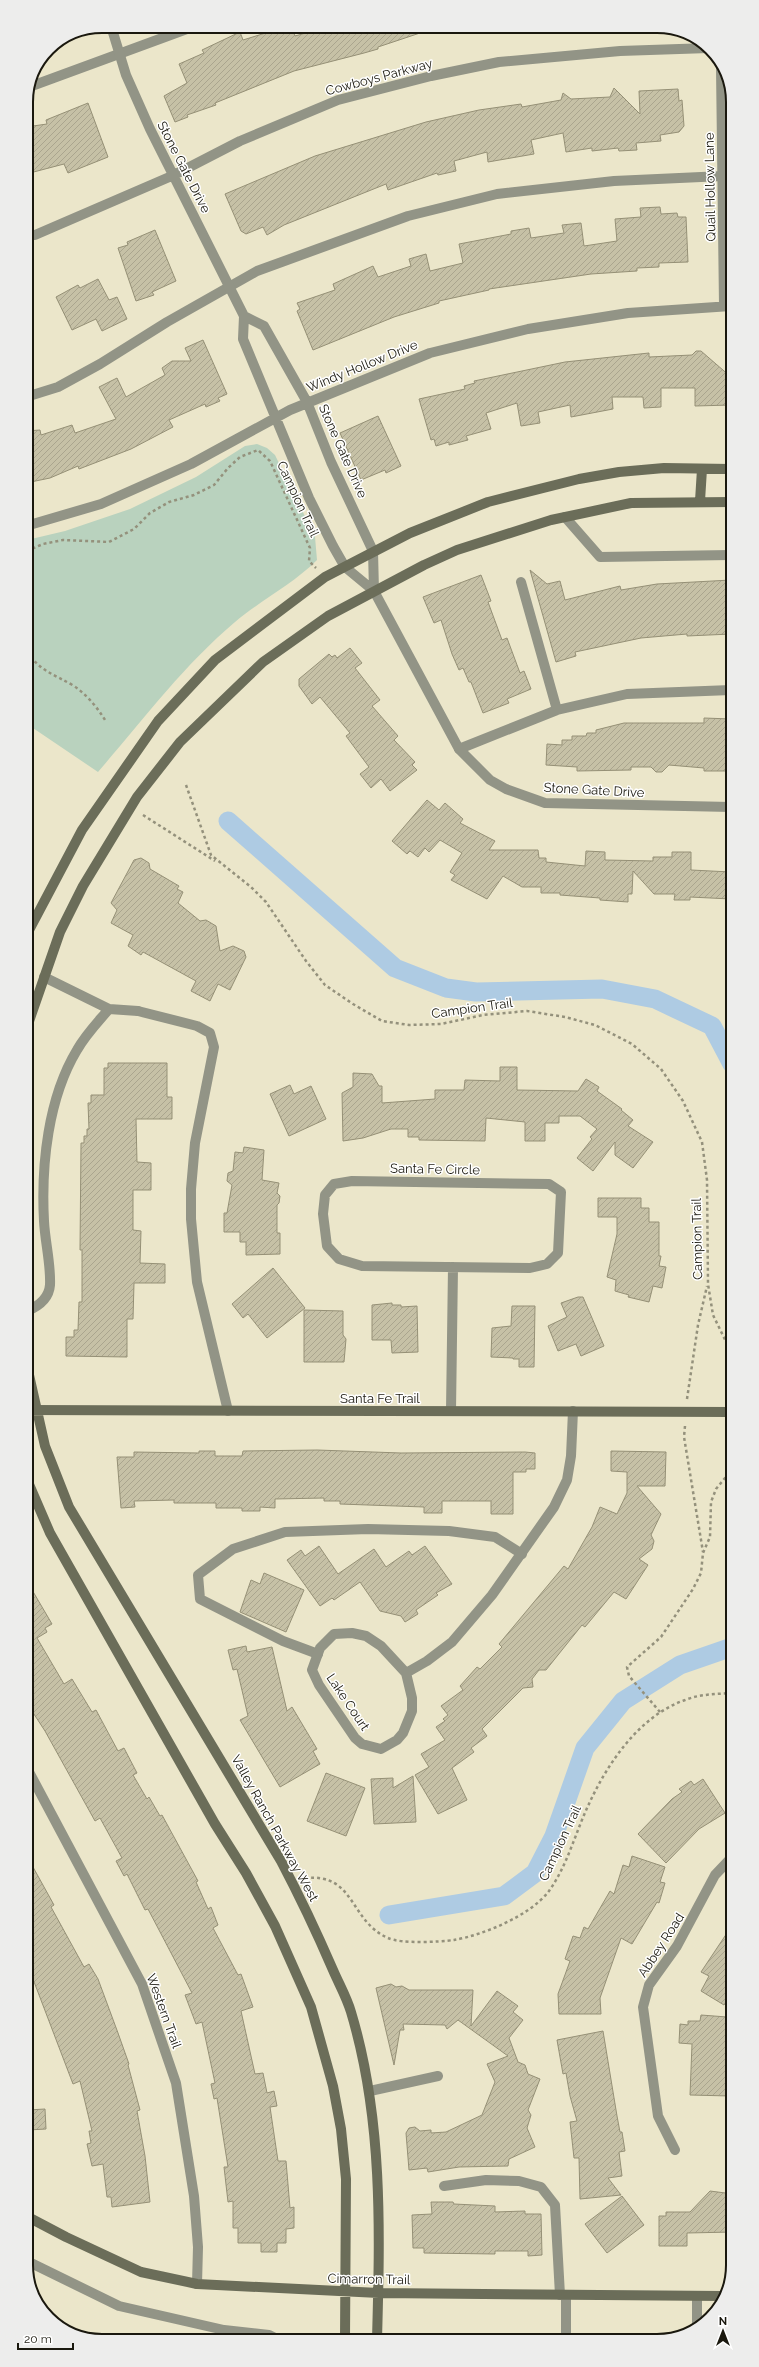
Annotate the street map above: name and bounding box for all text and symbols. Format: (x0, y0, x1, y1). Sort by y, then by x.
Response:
street label: Cowboys Parkway (324, 56, 434, 98)
street label: Stone Gate Drive (154, 119, 214, 216)
street label: Quail Hollow Lane (702, 132, 718, 242)
street label: Windy Hollow Drive (304, 337, 420, 395)
street label: Stone Gate Drive (316, 402, 371, 500)
street label: Campion Trail (274, 459, 322, 540)
street label: Stone Gate Drive (543, 780, 645, 800)
street label: Campion Trail (430, 995, 514, 1021)
street label: Santa Fe Circle (390, 1161, 480, 1177)
street label: Campion Trail (689, 1198, 705, 1280)
street label: Santa Fe Trail (340, 1391, 420, 1406)
street label: Lake Court (323, 1671, 373, 1734)
street label: Valley Ranch Parkway West (228, 1752, 322, 1904)
street label: Campion Trail (536, 1802, 584, 1883)
street label: Abbey Road (635, 1910, 687, 1980)
street label: Western Trail (144, 1972, 185, 2051)
street label: Cimarron Trail (328, 2271, 411, 2287)
north arrow (703, 2311, 743, 2351)
text: N (719, 2315, 727, 2328)
scale bar (18, 2325, 73, 2351)
text: 20 m (24, 2332, 52, 2346)

